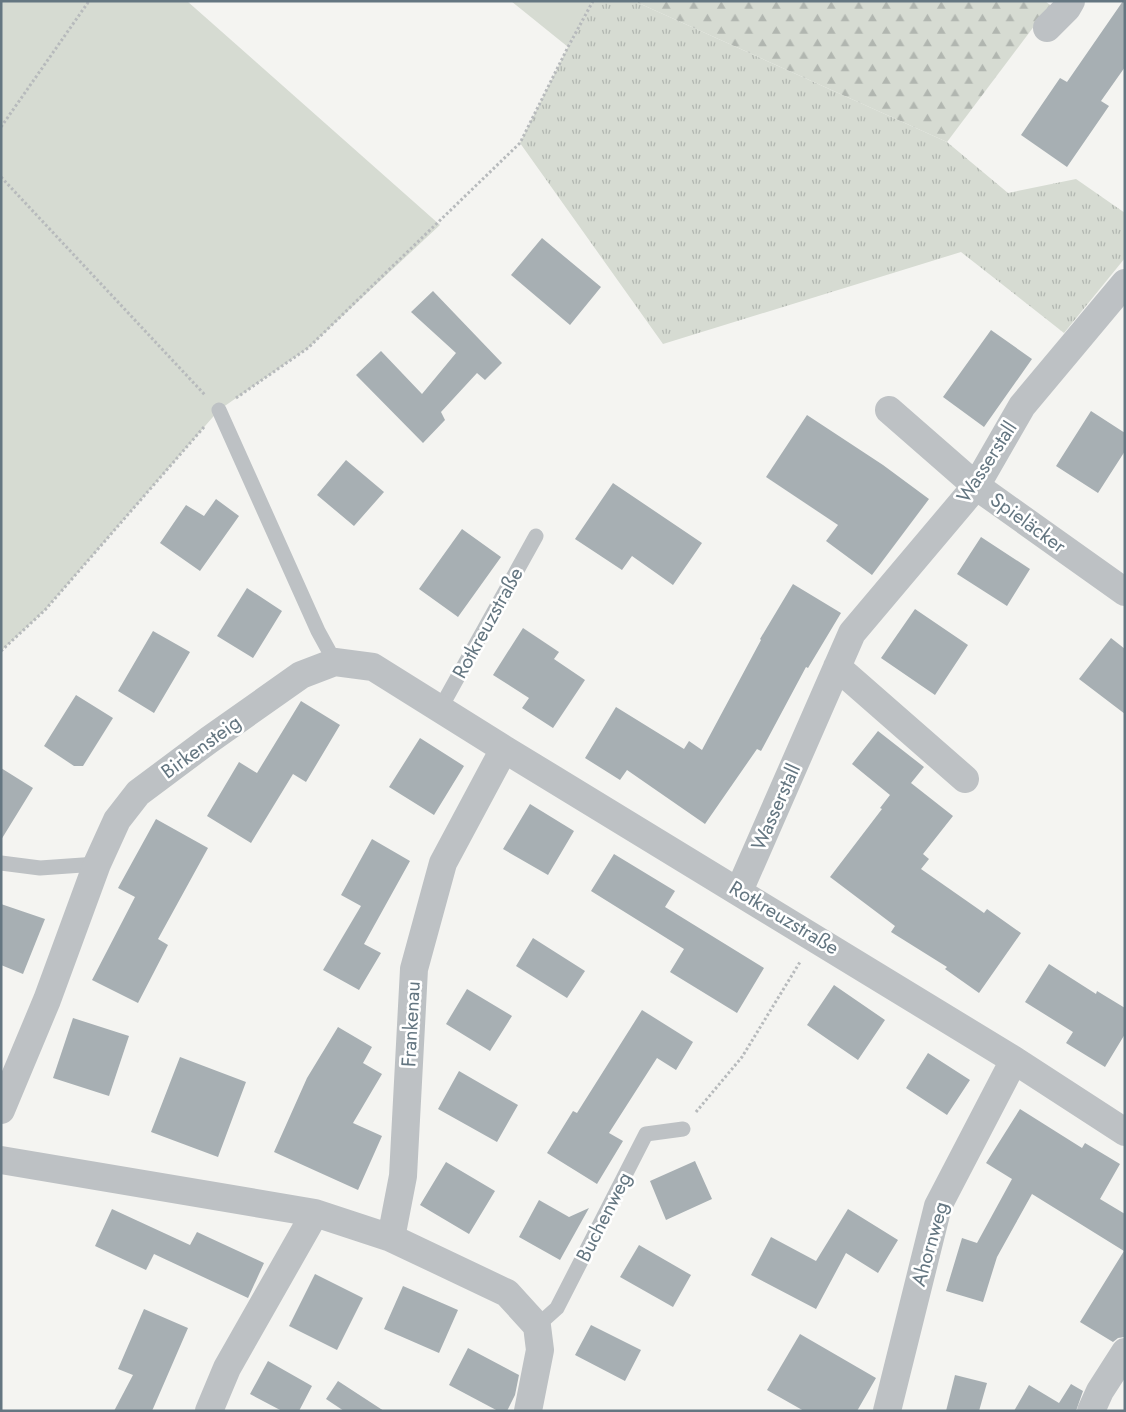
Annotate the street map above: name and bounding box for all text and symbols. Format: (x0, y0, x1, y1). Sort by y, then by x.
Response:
street label: Wasserstall (950, 415, 1024, 509)
street label: Spieläcker (984, 486, 1072, 560)
street label: Rotkreuzstraße (445, 562, 531, 684)
street label: Birkensteig (155, 708, 247, 786)
street label: Wasserstall (744, 759, 808, 855)
street label: Rotkreuzstraße (724, 874, 844, 962)
street label: Frankenau (394, 980, 428, 1068)
street label: Buchenweg (569, 1167, 639, 1267)
street label: Ahornweg (904, 1198, 956, 1290)

